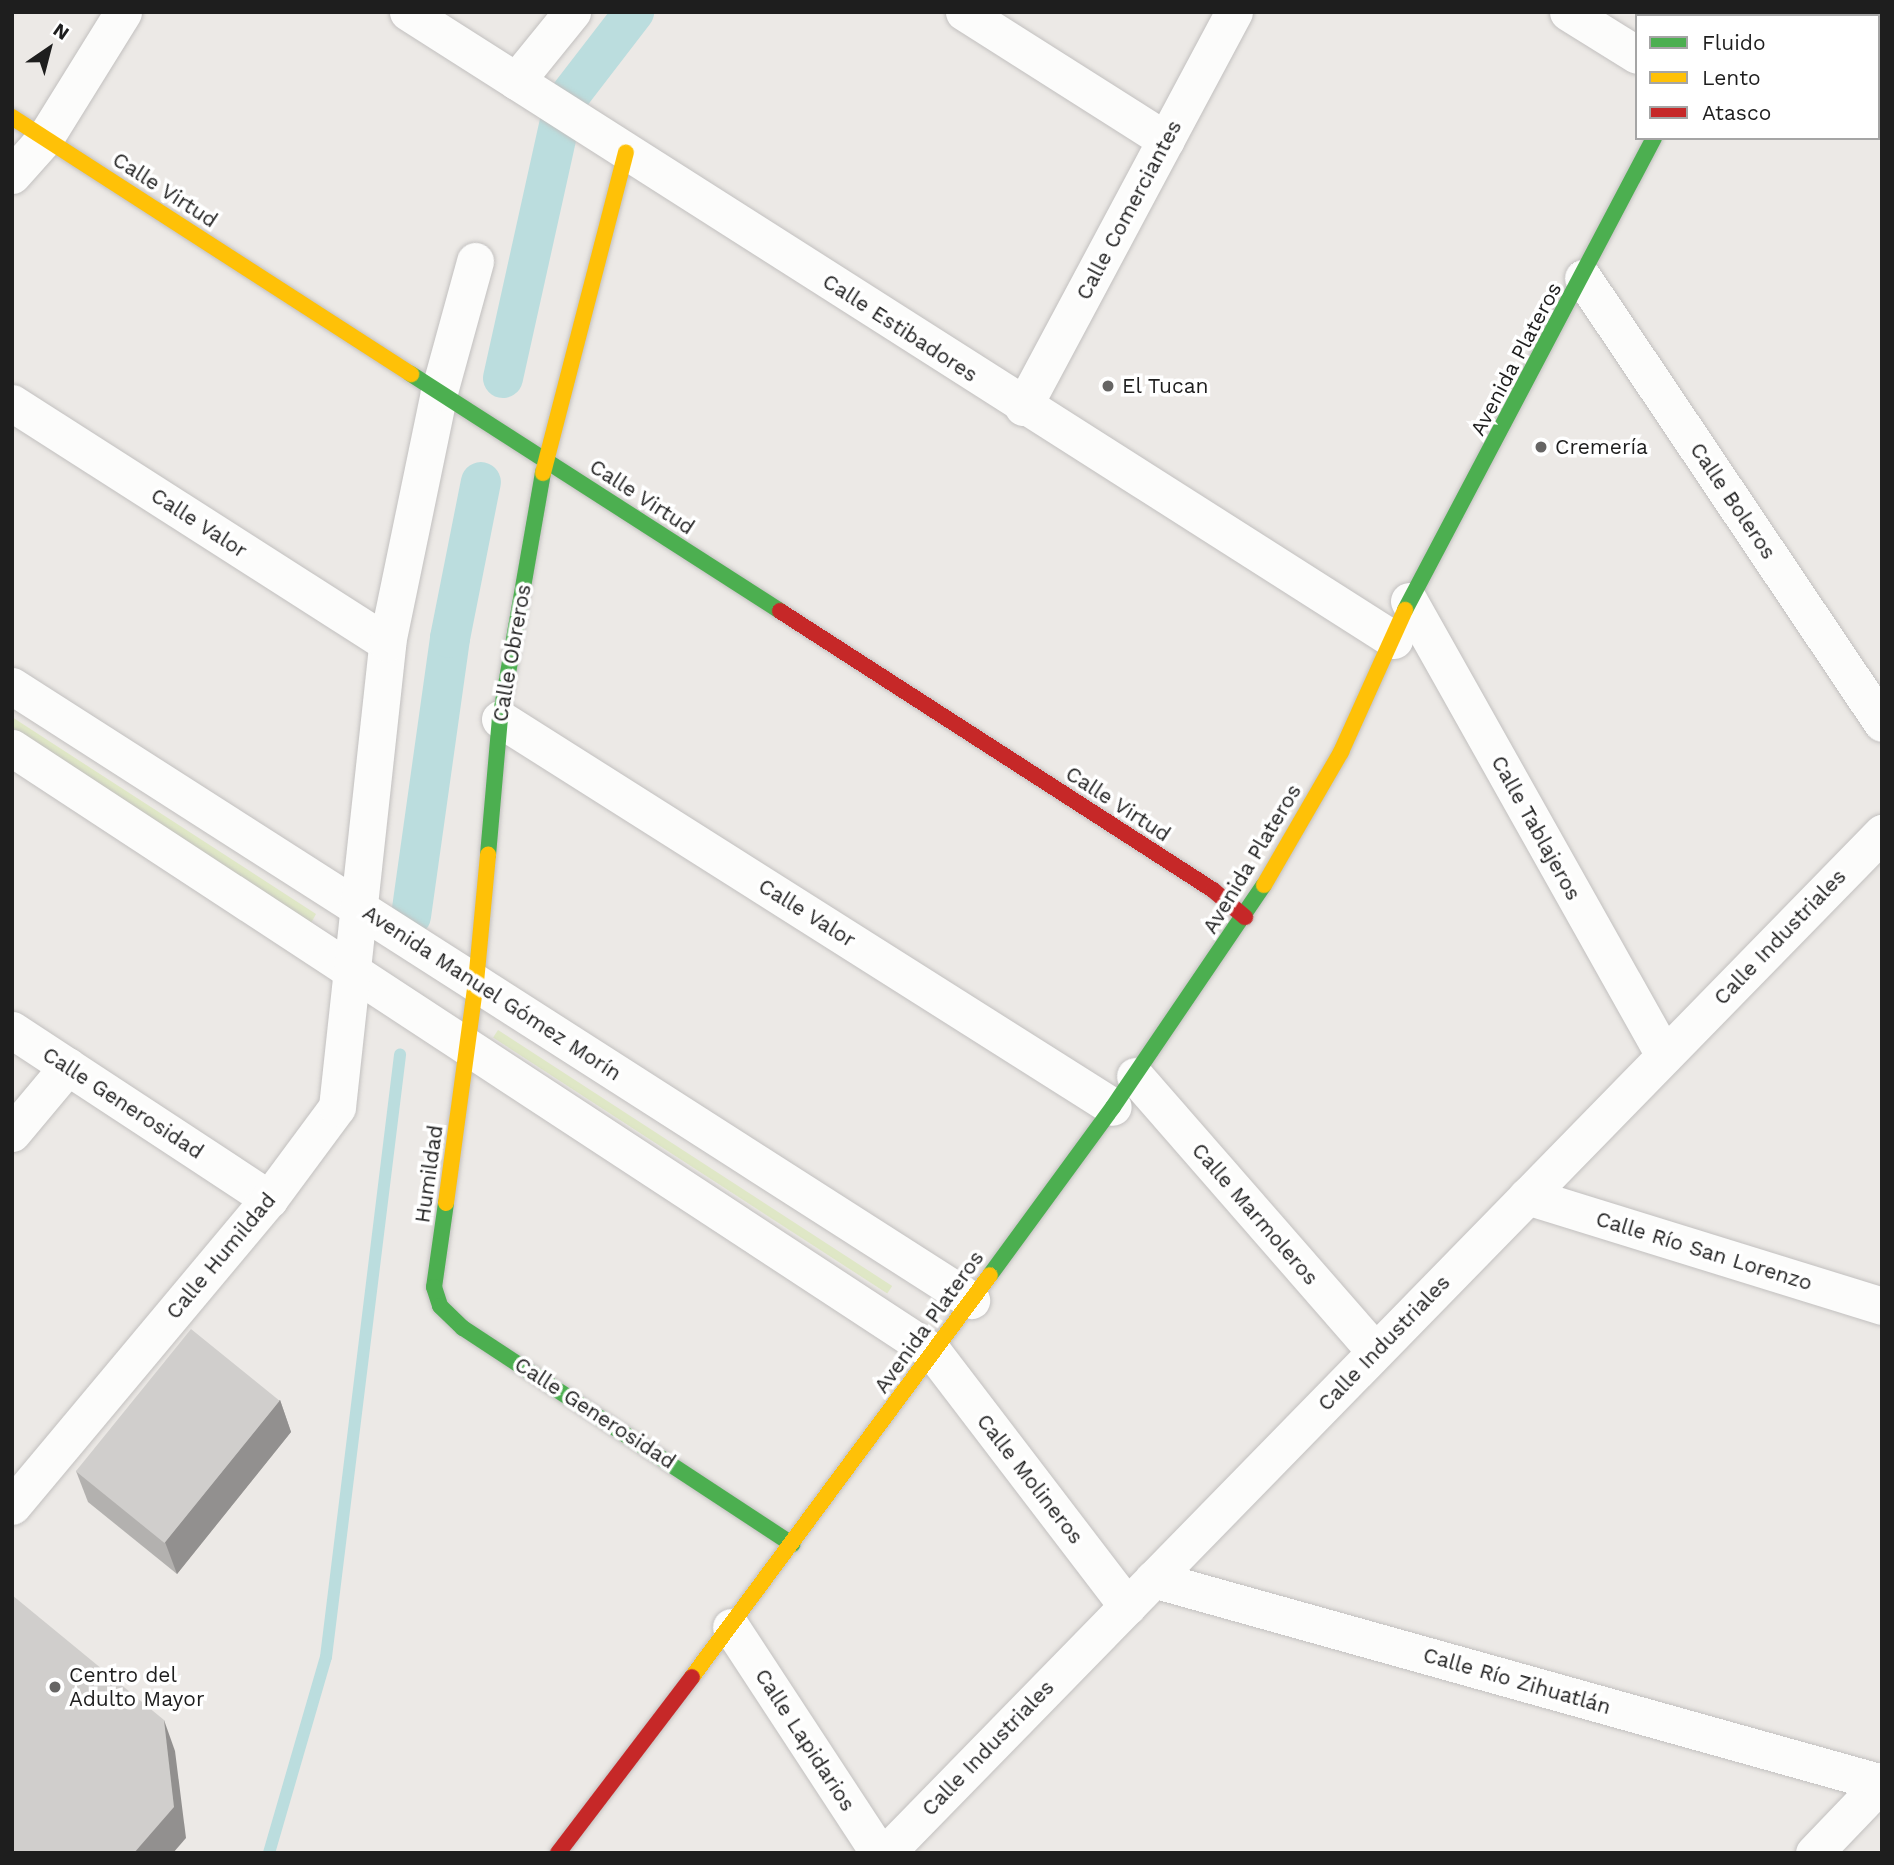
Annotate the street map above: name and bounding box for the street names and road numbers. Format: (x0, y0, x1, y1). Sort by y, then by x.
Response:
street label: Calle Comerciantes (1071, 116, 1187, 304)
street label: Calle Virtud (108, 147, 222, 233)
street label: Calle Estibadores (818, 269, 982, 387)
street label: Avenida Plateros (1465, 278, 1567, 440)
street label: Calle Boleros (1685, 438, 1781, 564)
street label: Calle Virtud (585, 454, 699, 540)
street label: Calle Valor (146, 482, 252, 564)
street label: Calle Obreros (487, 582, 537, 724)
street label: Calle Tablajeros (1486, 751, 1586, 905)
street label: Calle Virtud (1061, 761, 1175, 847)
street label: Avenida Plateros (1197, 779, 1307, 939)
street label: Calle Industriales (1709, 864, 1851, 1010)
street label: Calle Valor (754, 873, 860, 953)
street label: Avenida Manuel Gómez Morín (358, 900, 626, 1086)
street label: Calle Generosidad (38, 1042, 208, 1164)
street label: Humildad (410, 1124, 448, 1224)
street label: Calle Marmoleros (1187, 1138, 1323, 1290)
street label: Calle Humildad (161, 1188, 281, 1324)
street label: Calle Río San Lorenzo (1593, 1206, 1815, 1296)
street label: Avenida Plateros (869, 1246, 989, 1398)
street label: Calle Industriales (1313, 1270, 1455, 1416)
street label: Calle Generosidad (510, 1352, 680, 1474)
street label: Calle Molineros (971, 1409, 1089, 1549)
street label: Calle Río Zihuatlán (1420, 1642, 1614, 1720)
street label: Calle Lapidarios (750, 1664, 860, 1816)
street label: Calle Industriales (917, 1675, 1059, 1821)

